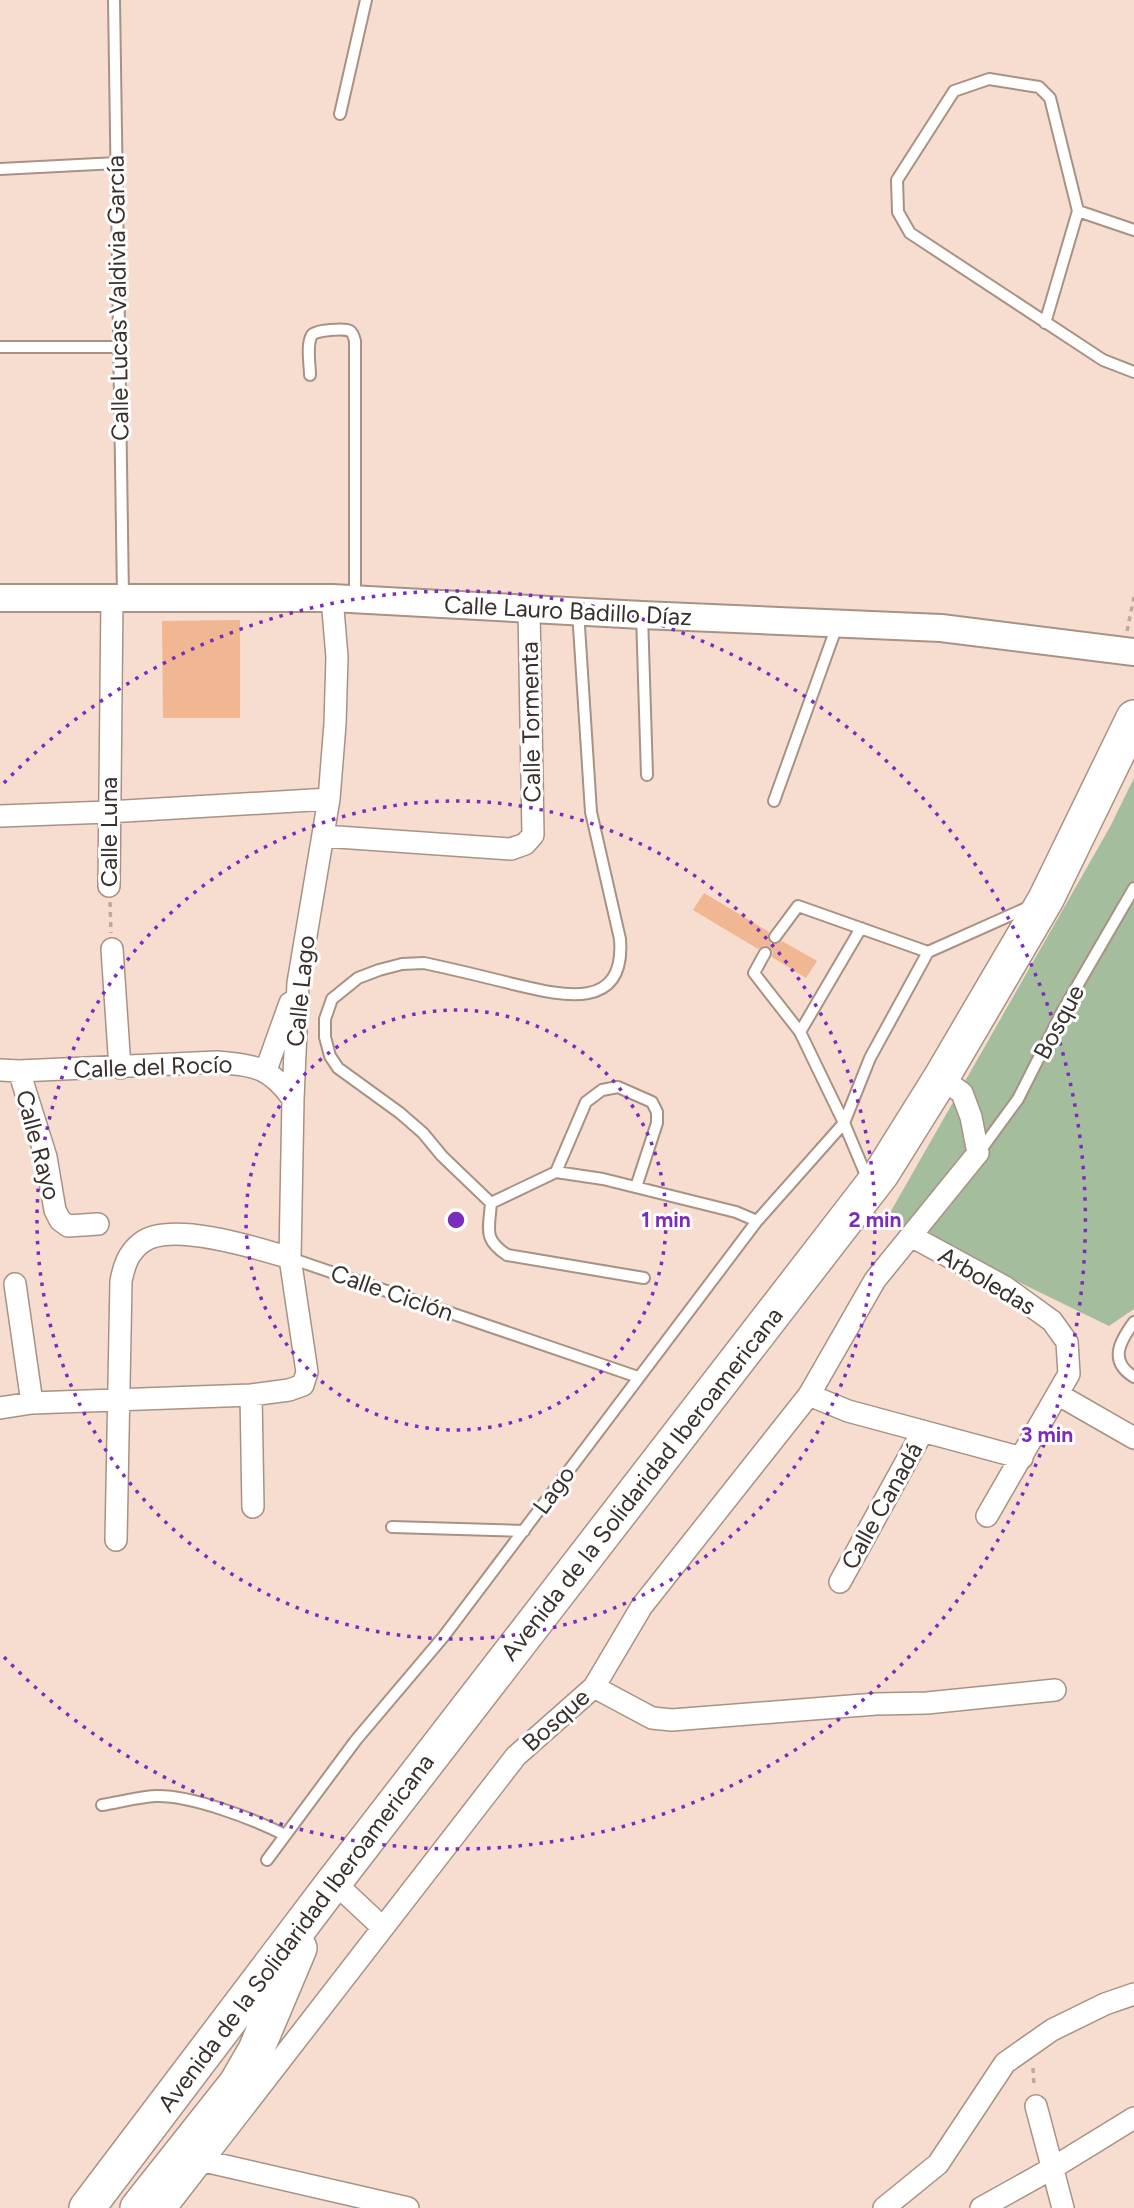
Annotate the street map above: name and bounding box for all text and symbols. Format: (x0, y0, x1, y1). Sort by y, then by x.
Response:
street label: Calle Lucas Valdivia García (101, 155, 134, 441)
street label: Calle Lauro Badillo Díaz (443, 590, 693, 631)
street label: Calle Tormenta (515, 641, 546, 803)
street label: Calle Luna (94, 777, 123, 887)
street label: Calle Lago (280, 934, 321, 1048)
street label: Bosque (1027, 980, 1090, 1064)
street label: Calle del Rocío (73, 1049, 233, 1084)
street label: Calle Rayo (10, 1087, 67, 1203)
text: 1 min (641, 1207, 691, 1232)
text: 2 min (849, 1207, 901, 1232)
centre of rings (444, 1208, 468, 1232)
street label: Arboledas (933, 1240, 1041, 1321)
street label: Calle Ciclón (327, 1258, 457, 1327)
street label: Avenida de la Solidaridad Iberoamericana (494, 1301, 789, 1666)
text: 3 min (1021, 1422, 1073, 1447)
street label: Calle Canadá (835, 1437, 928, 1574)
street label: Lago (526, 1460, 581, 1520)
street label: Bosque (516, 1682, 595, 1757)
street label: Avenida de la Solidaridad Iberoamericana (151, 1748, 440, 2117)

